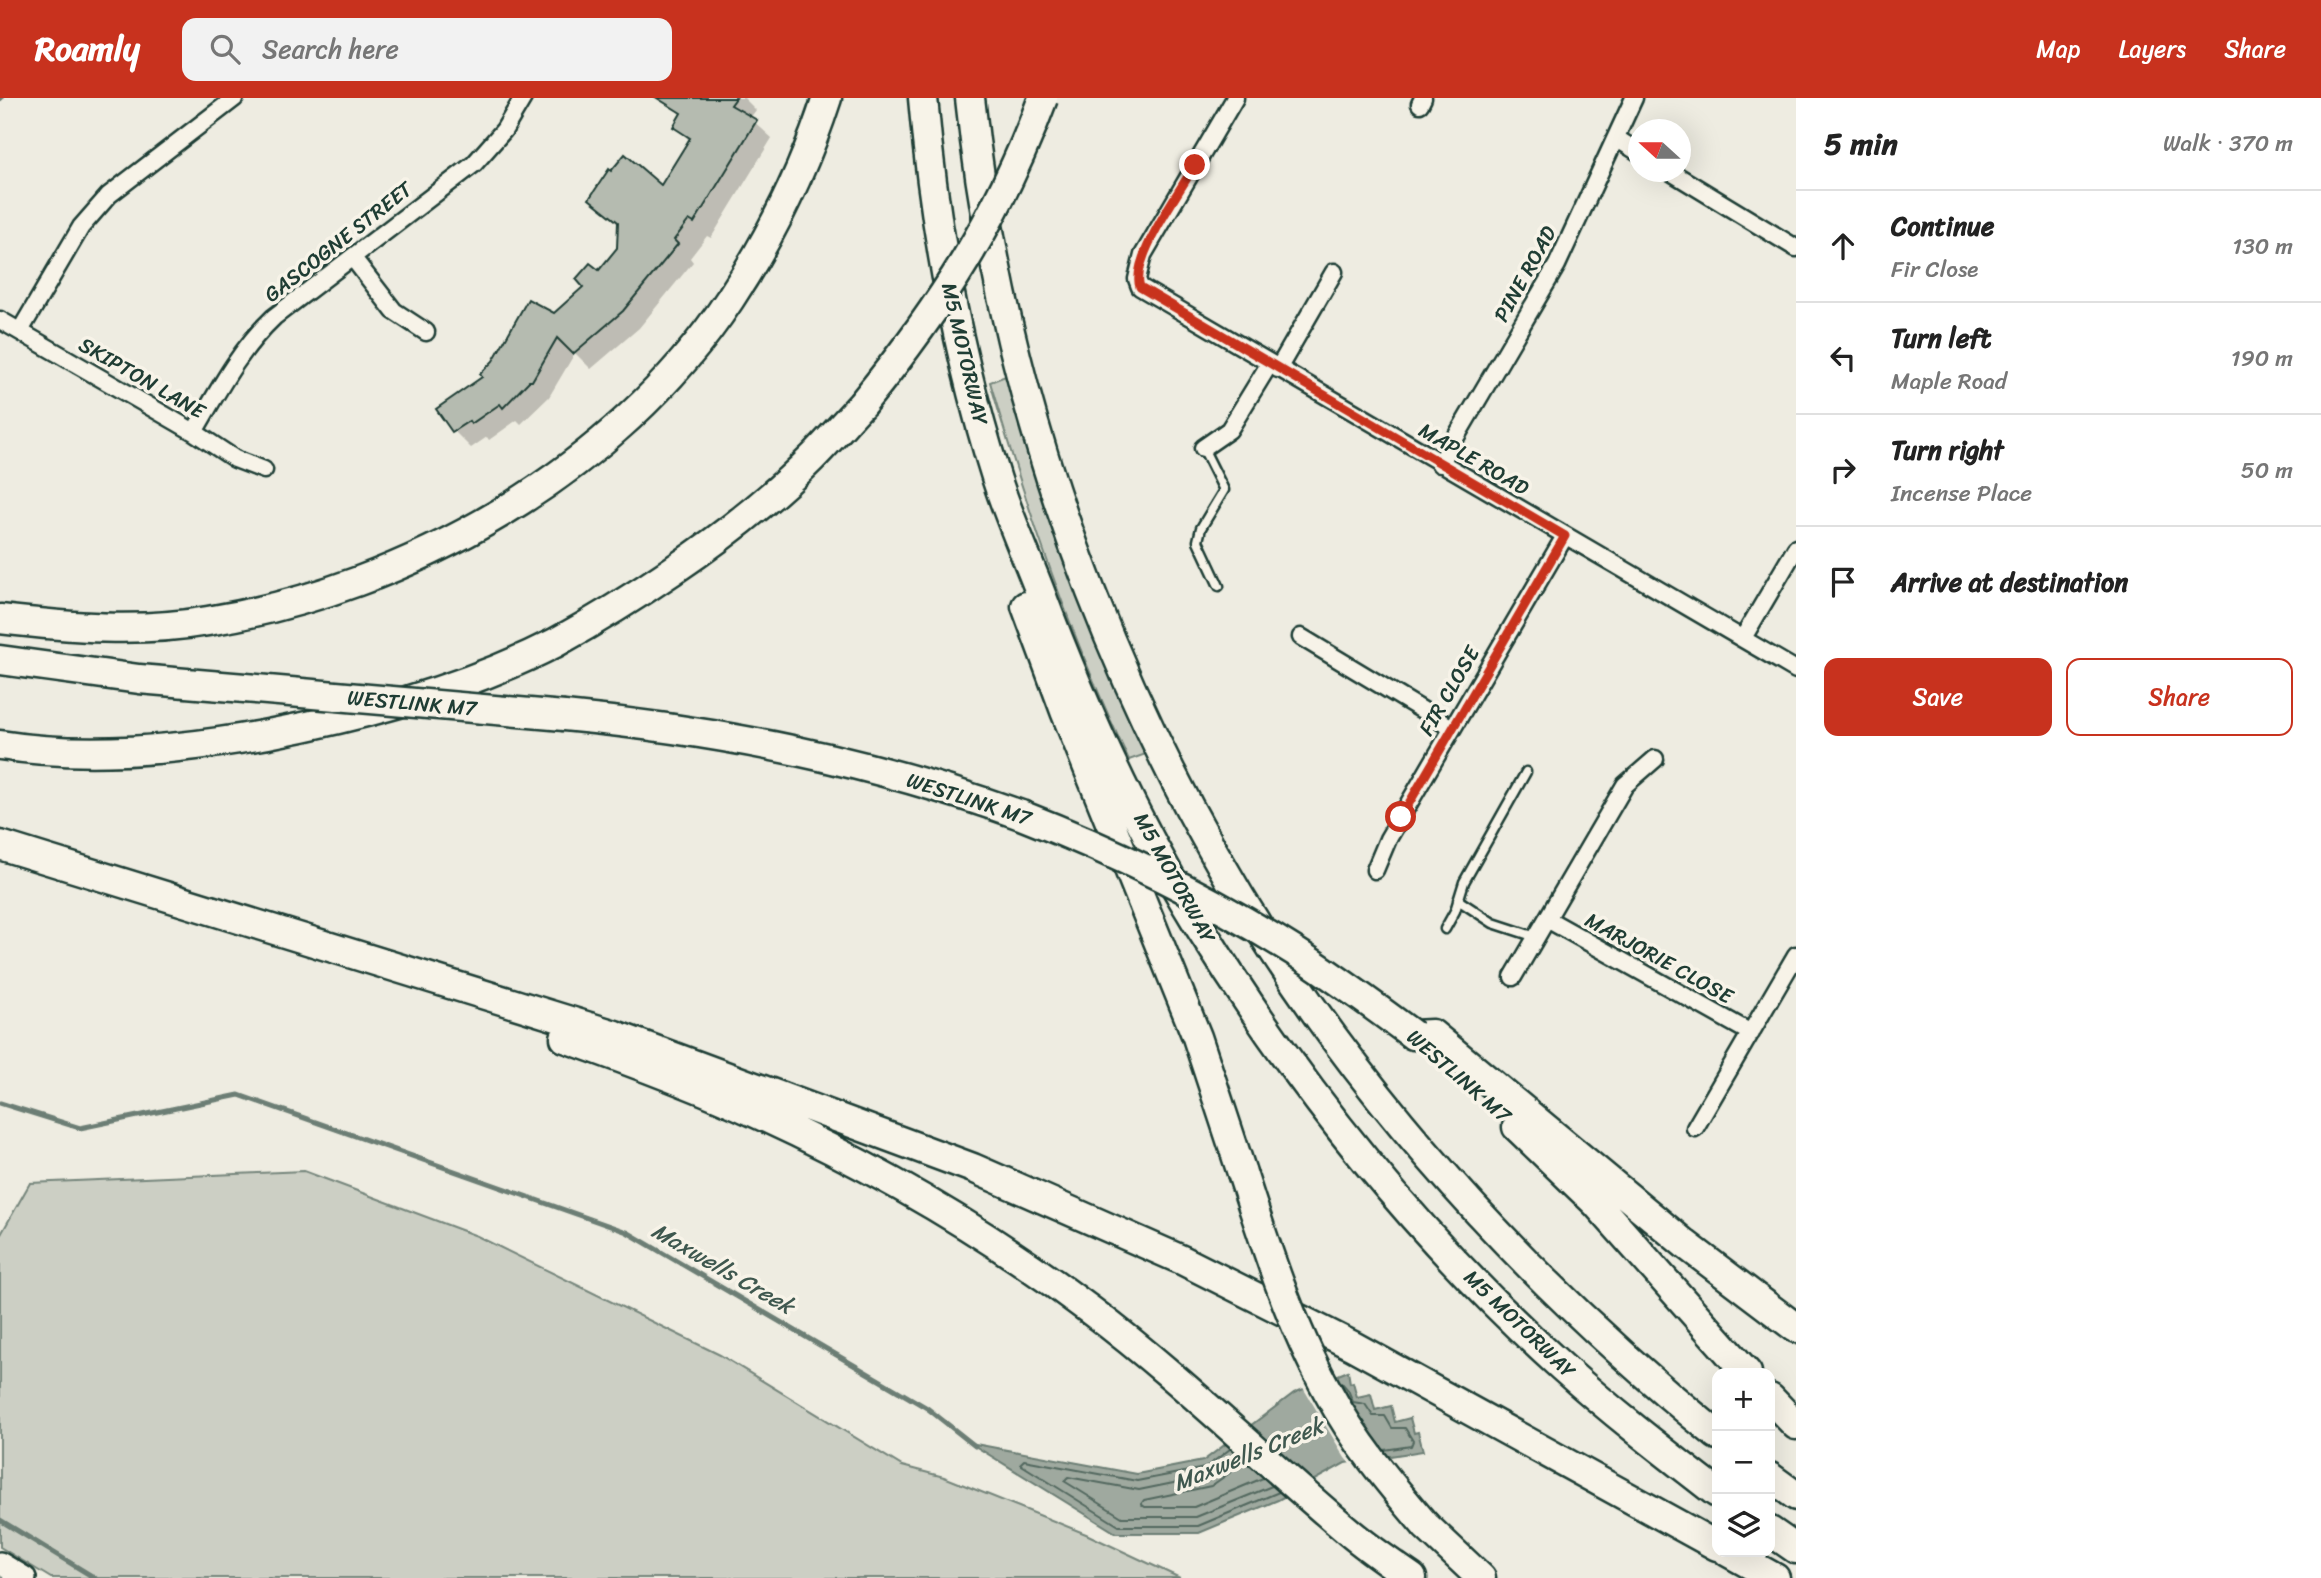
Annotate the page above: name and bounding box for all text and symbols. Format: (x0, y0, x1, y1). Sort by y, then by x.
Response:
search box (182, 18, 672, 81)
text: Roamly (35, 20, 140, 78)
text: Search here (262, 26, 399, 72)
text: Map (2036, 28, 2081, 70)
text: Layers (2119, 28, 2186, 70)
text: Share (2224, 28, 2286, 70)
icon: search (206, 30, 244, 68)
text: 5 min (1824, 117, 1898, 171)
north arrow (1628, 119, 1691, 182)
text: Walk · 370 m (2163, 123, 2293, 164)
route end (1179, 149, 1210, 180)
street label: GASCOGNE STREET (255, 170, 422, 313)
text: Continue (1891, 203, 1994, 249)
street label: PINE ROAD (1483, 218, 1567, 329)
text: 130 m (2232, 226, 2293, 267)
icon: ahead (1824, 227, 1862, 265)
text: Fir Close (1891, 249, 1978, 290)
street label: M5 MOTORWAY (930, 279, 1000, 430)
text: Turn left (1891, 315, 1991, 361)
street label: SKIPTON LANE (71, 326, 214, 430)
text: 190 m (2231, 338, 2293, 379)
icon: left (1824, 339, 1862, 377)
text: Maple Road (1891, 361, 2007, 402)
street label: MAPLE ROAD (1411, 412, 1537, 506)
text: Turn right (1891, 427, 2004, 473)
text: 50 m (2241, 450, 2293, 491)
icon: right (1824, 451, 1862, 489)
text: Incense Place (1891, 473, 2032, 514)
text: Arrive at destination (1891, 559, 2128, 605)
icon: arrive (1824, 563, 1862, 601)
street label: FIR CLOSE (1408, 638, 1491, 743)
button: Save (1824, 658, 2052, 736)
button: Share (2066, 658, 2293, 736)
street label: WESTLINK M7 (346, 678, 480, 728)
street label: WESTLINK M7 (901, 761, 1038, 838)
route start (1385, 801, 1416, 832)
street label: M5 MOTORWAY (1123, 805, 1227, 951)
street label: MARJORIE CLOSE (1578, 901, 1741, 1015)
street label: WESTLINK M7 (1398, 1019, 1522, 1134)
water label: Maxwells Creek (644, 1211, 804, 1327)
street label: M5 MOTORWAY (1454, 1260, 1586, 1388)
map controls (1712, 1368, 1775, 1557)
button: + (1712, 1368, 1775, 1431)
water label: Maxwells Creek (1167, 1405, 1332, 1503)
button: − (1712, 1431, 1775, 1494)
button: layers (1712, 1494, 1775, 1557)

